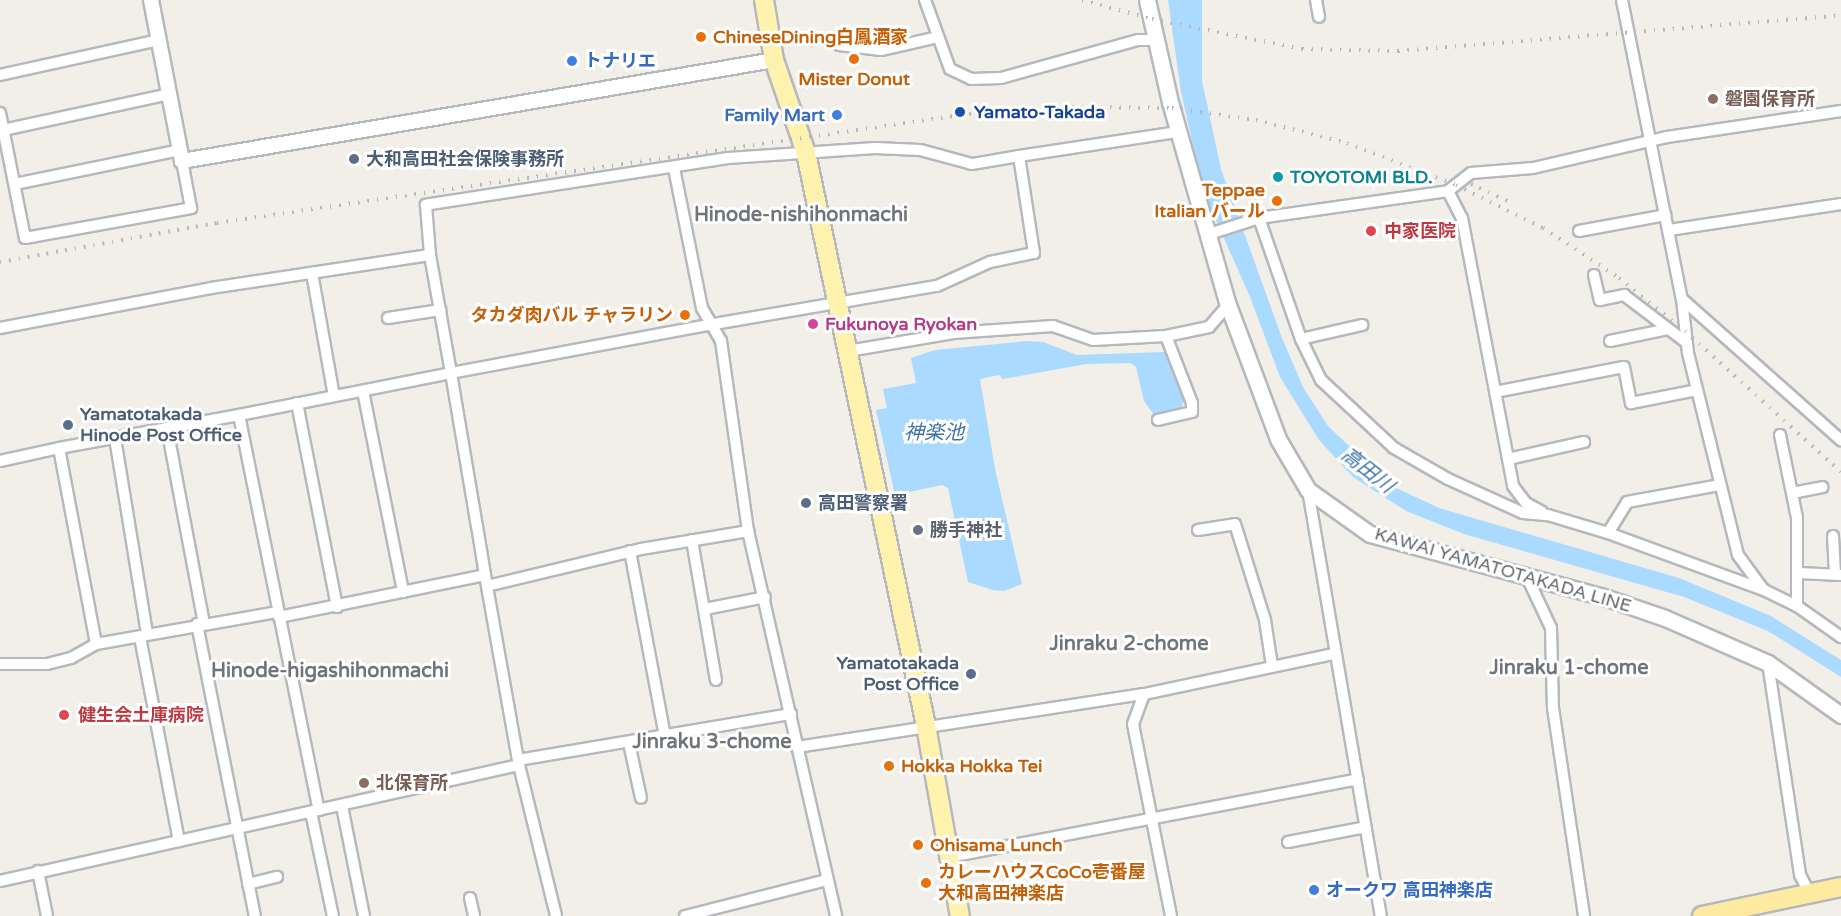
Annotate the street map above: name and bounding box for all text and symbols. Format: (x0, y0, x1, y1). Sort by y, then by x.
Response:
place label: ChineseDining白鳳酒家 (713, 26, 908, 48)
marker: ChineseDining白鳳酒家 (694, 30, 708, 44)
place label: トナリエ (584, 50, 656, 72)
marker: Mister Donut (847, 52, 861, 66)
marker: トナリエ (565, 54, 579, 68)
place label: Mister Donut (798, 68, 910, 90)
place label: 磐園保育所 (1725, 88, 1815, 110)
marker: 磐園保育所 (1706, 92, 1720, 106)
place label: Yamato-Takada (974, 101, 1105, 123)
marker: Yamato-Takada (951, 103, 969, 121)
place label: Family Mart (724, 104, 825, 126)
marker: Family Mart (830, 108, 844, 122)
place label: 大和高田社会保険事務所 (366, 148, 564, 170)
marker: 大和高田社会保険事務所 (347, 152, 361, 166)
place label: TOYOTOMI BLD. (1290, 166, 1433, 188)
marker: TOYOTOMI BLD. (1271, 170, 1285, 184)
place label: Teppae Italian バール (1154, 180, 1265, 222)
marker: Teppae Italian バール (1270, 194, 1284, 208)
district label: Hinode-nishihonmachi (694, 203, 908, 227)
place label: 中家医院 (1384, 220, 1456, 242)
marker: 中家医院 (1362, 222, 1380, 240)
place label: タカダ肉バル チャラリン (470, 304, 673, 326)
marker: タカダ肉バル チャラリン (678, 308, 692, 322)
place label: Fukunoya Ryokan (825, 313, 977, 335)
marker: Fukunoya Ryokan (806, 317, 820, 331)
place label: Yamatotakada Hinode Post Office (80, 404, 242, 446)
marker: Yamatotakada Hinode Post Office (61, 418, 75, 432)
water label: 神楽池 (904, 421, 964, 445)
water label: 高田川 (1336, 443, 1398, 499)
place label: 高田警察署 (818, 492, 908, 514)
marker: 高田警察署 (799, 496, 813, 510)
place label: 勝手神社 (930, 519, 1002, 541)
marker: 勝手神社 (911, 523, 925, 537)
street label: KAWAI YAMATOTAKADA LINE (1372, 523, 1634, 617)
district label: Jinraku 2-chome (1049, 632, 1209, 656)
place label: Yamatotakada Post Office (837, 653, 959, 696)
district label: Jinraku 1-chome (1489, 656, 1649, 680)
district label: Hinode-higashihonmachi (211, 659, 449, 683)
marker: Yamatotakada Post Office (964, 667, 978, 681)
place label: 健生会土庫病院 (78, 704, 204, 726)
marker: 健生会土庫病院 (55, 706, 73, 724)
district label: Jinraku 3-chome (632, 730, 792, 754)
place label: Hokka Hokka Tei (901, 755, 1043, 777)
marker: Hokka Hokka Tei (882, 759, 896, 773)
place label: 北保育所 (376, 772, 448, 794)
marker: 北保育所 (357, 776, 371, 790)
place label: Ohisama Lunch (930, 834, 1063, 856)
marker: Ohisama Lunch (911, 838, 925, 852)
place label: カレーハウスCoCo壱番屋 大和高田神楽店 (938, 862, 1146, 904)
marker: カレーハウスCoCo壱番屋 大和高田神楽店 (919, 876, 933, 890)
place label: オークワ 高田神楽店 (1326, 879, 1493, 901)
marker: オークワ 高田神楽店 (1307, 883, 1321, 897)

